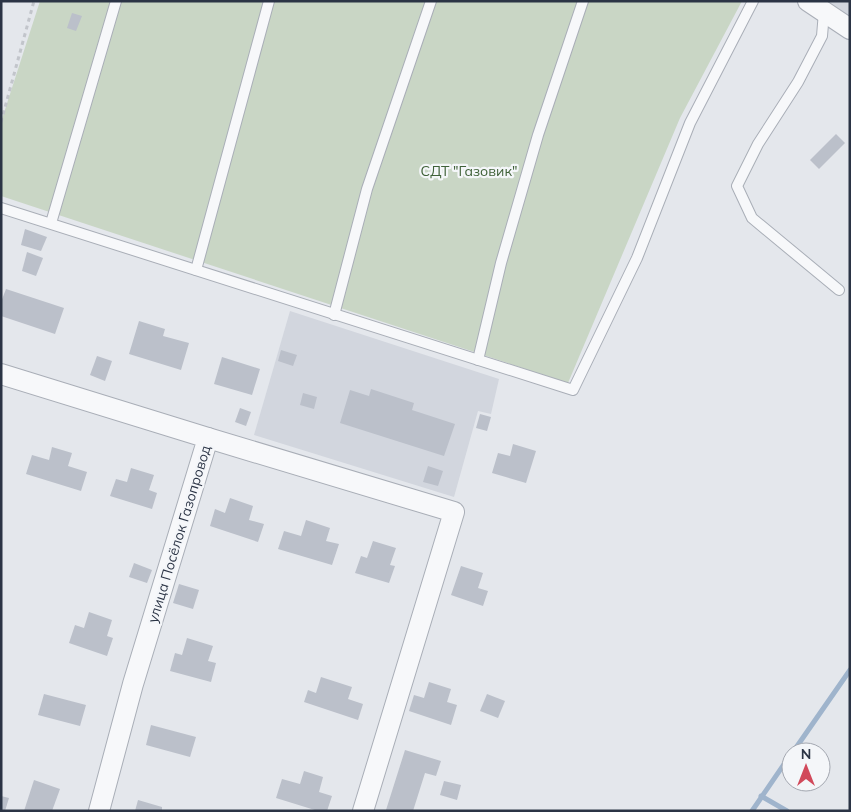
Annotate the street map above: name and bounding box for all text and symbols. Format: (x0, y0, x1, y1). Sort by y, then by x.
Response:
park label: СДТ "Газовик" (421, 162, 517, 180)
street label: улица Посёлок Газопровод (143, 443, 215, 625)
north arrow (781, 742, 831, 792)
text: N (801, 745, 811, 763)

